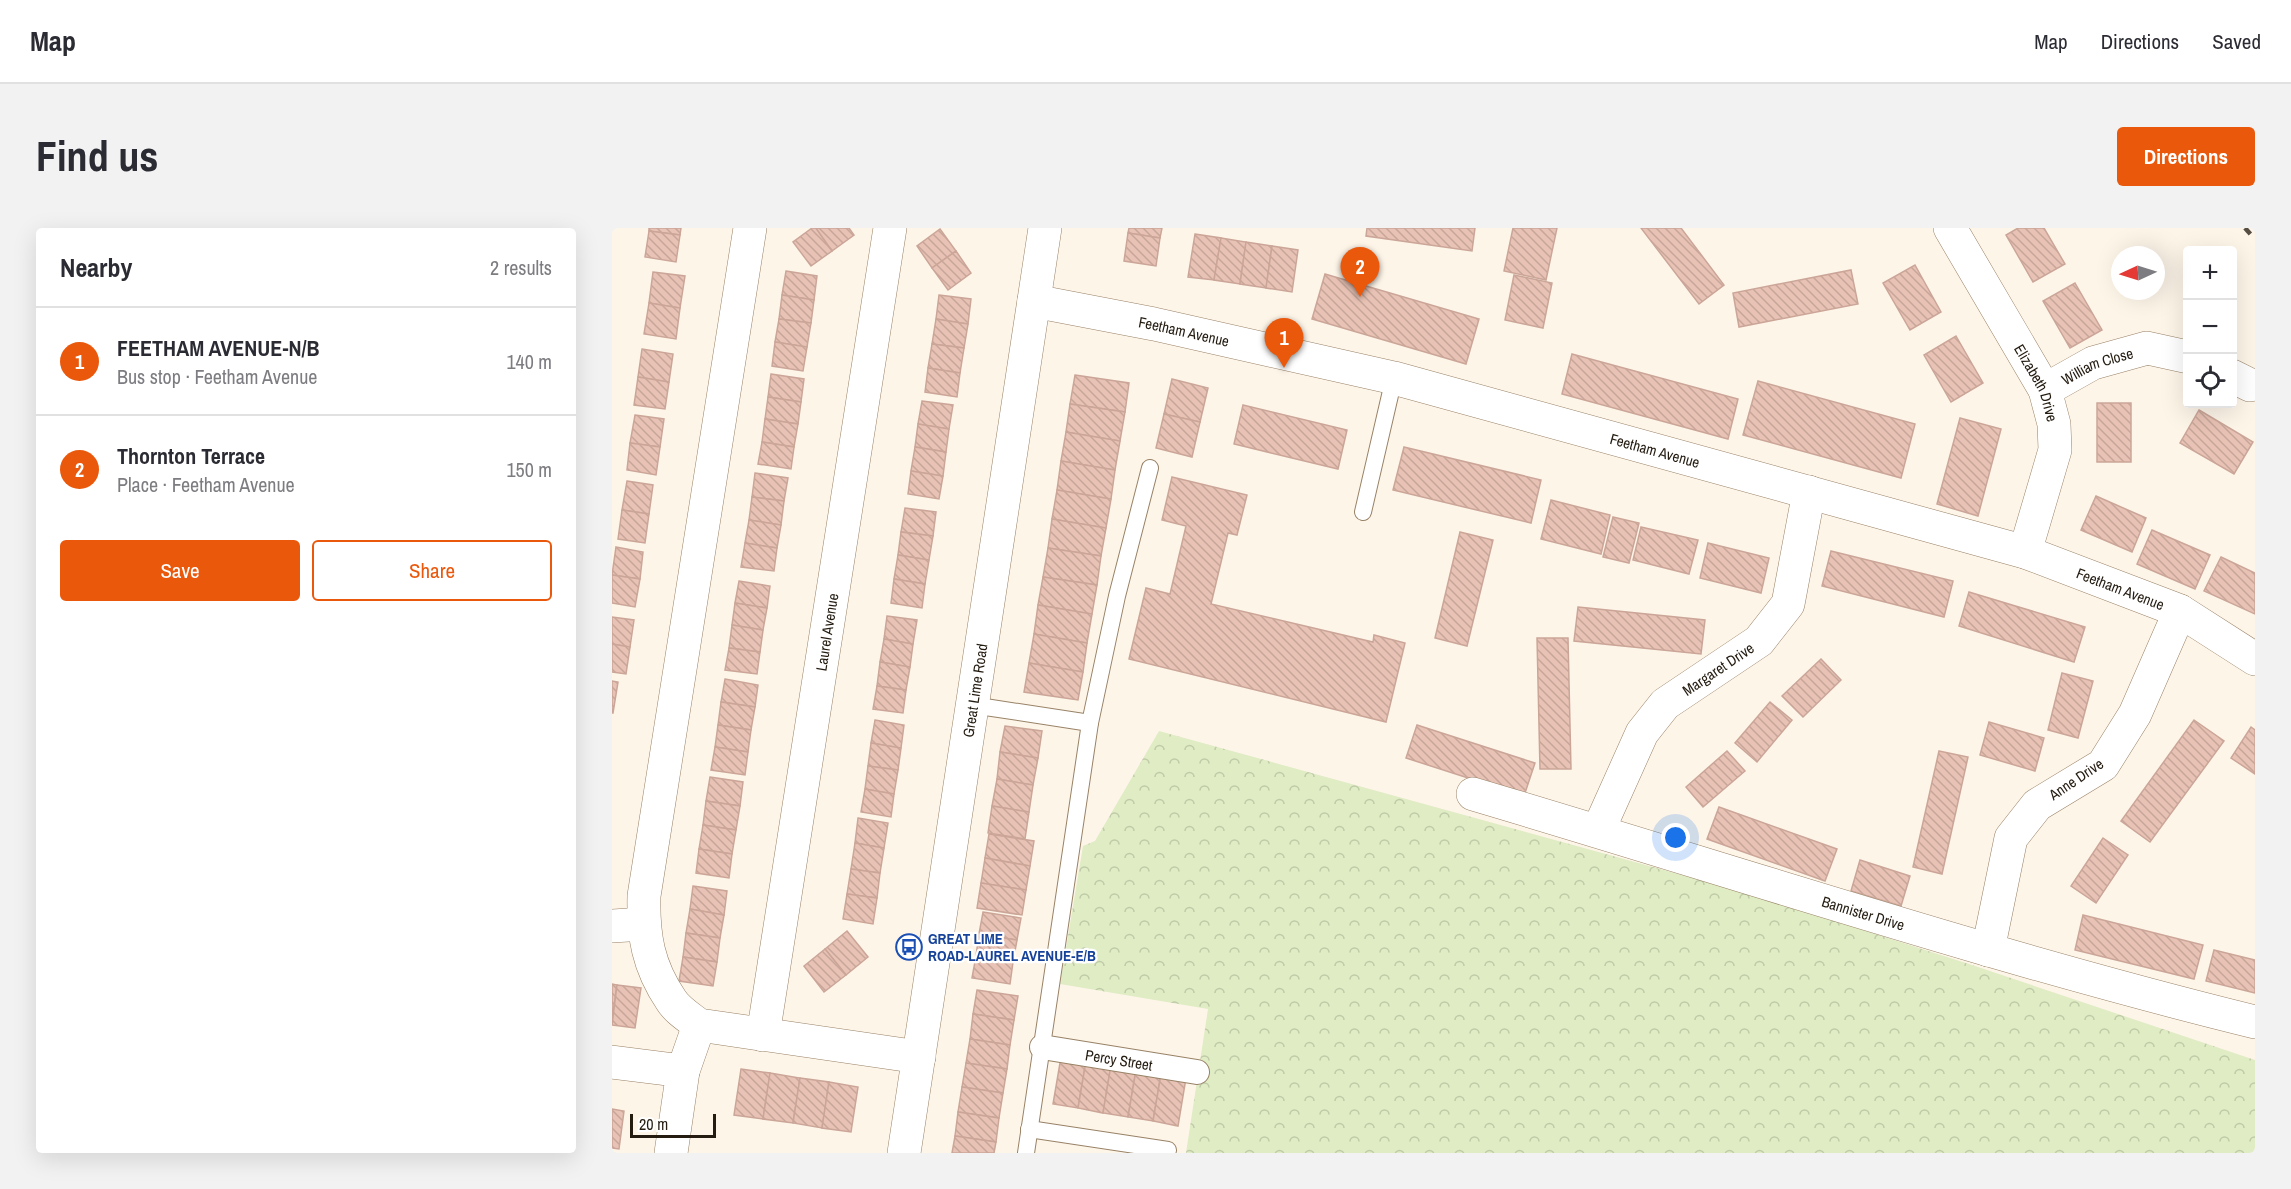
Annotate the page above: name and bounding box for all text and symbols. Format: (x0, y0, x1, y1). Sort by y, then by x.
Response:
text: Map (30, 22, 76, 60)
text: Map (2034, 27, 2068, 56)
text: Directions (2101, 27, 2179, 56)
text: Saved (2212, 27, 2261, 56)
button: Directions (2117, 127, 2255, 186)
text: Find us (36, 128, 158, 184)
north arrow (2111, 246, 2165, 300)
map controls (2183, 246, 2237, 408)
button: + (2183, 246, 2237, 300)
pin: 2 (1340, 248, 1380, 297)
text: Nearby (60, 250, 132, 285)
text: 2 results (490, 254, 552, 281)
button: − (2183, 300, 2237, 354)
street label: Feetham Avenue (1137, 311, 1232, 351)
pin: 1 (1264, 318, 1304, 368)
text: FEETHAM AVENUE-N/B (117, 333, 319, 363)
street label: Elizabeth Drive (2010, 340, 2063, 424)
street label: William Close (2057, 342, 2135, 389)
text: 1 (75, 348, 84, 375)
text: 140 m (506, 348, 552, 375)
button: locate (2183, 354, 2237, 408)
text: Bus stop · Feetham Avenue (117, 363, 317, 390)
street label: Feetham Avenue (1608, 428, 1702, 472)
text: Thornton Terrace (117, 441, 265, 471)
text: 2 (75, 456, 84, 483)
text: 150 m (506, 456, 552, 483)
text: Place · Feetham Avenue (117, 471, 295, 498)
button: Save (60, 540, 300, 601)
button: Share (312, 540, 552, 601)
street label: Feetham Avenue (2074, 562, 2168, 615)
street label: Laurel Avenue (810, 591, 843, 672)
street label: Margaret Drive (1678, 637, 1758, 700)
street label: Great Lime Road (957, 642, 992, 739)
street label: Anne Drive (2044, 753, 2108, 805)
your location (1661, 823, 1690, 852)
street label: Bannister Drive (1819, 890, 1907, 935)
place label: GREAT LIME ROAD-LAUREL AVENUE-E/B (928, 928, 1096, 966)
bus stop icon: GREAT LIME ROAD-LAUREL AVENUE-E/B (894, 932, 924, 962)
street label: Percy Street (1084, 1044, 1155, 1075)
scale bar (630, 1111, 716, 1138)
text: 20 m (639, 1113, 668, 1135)

